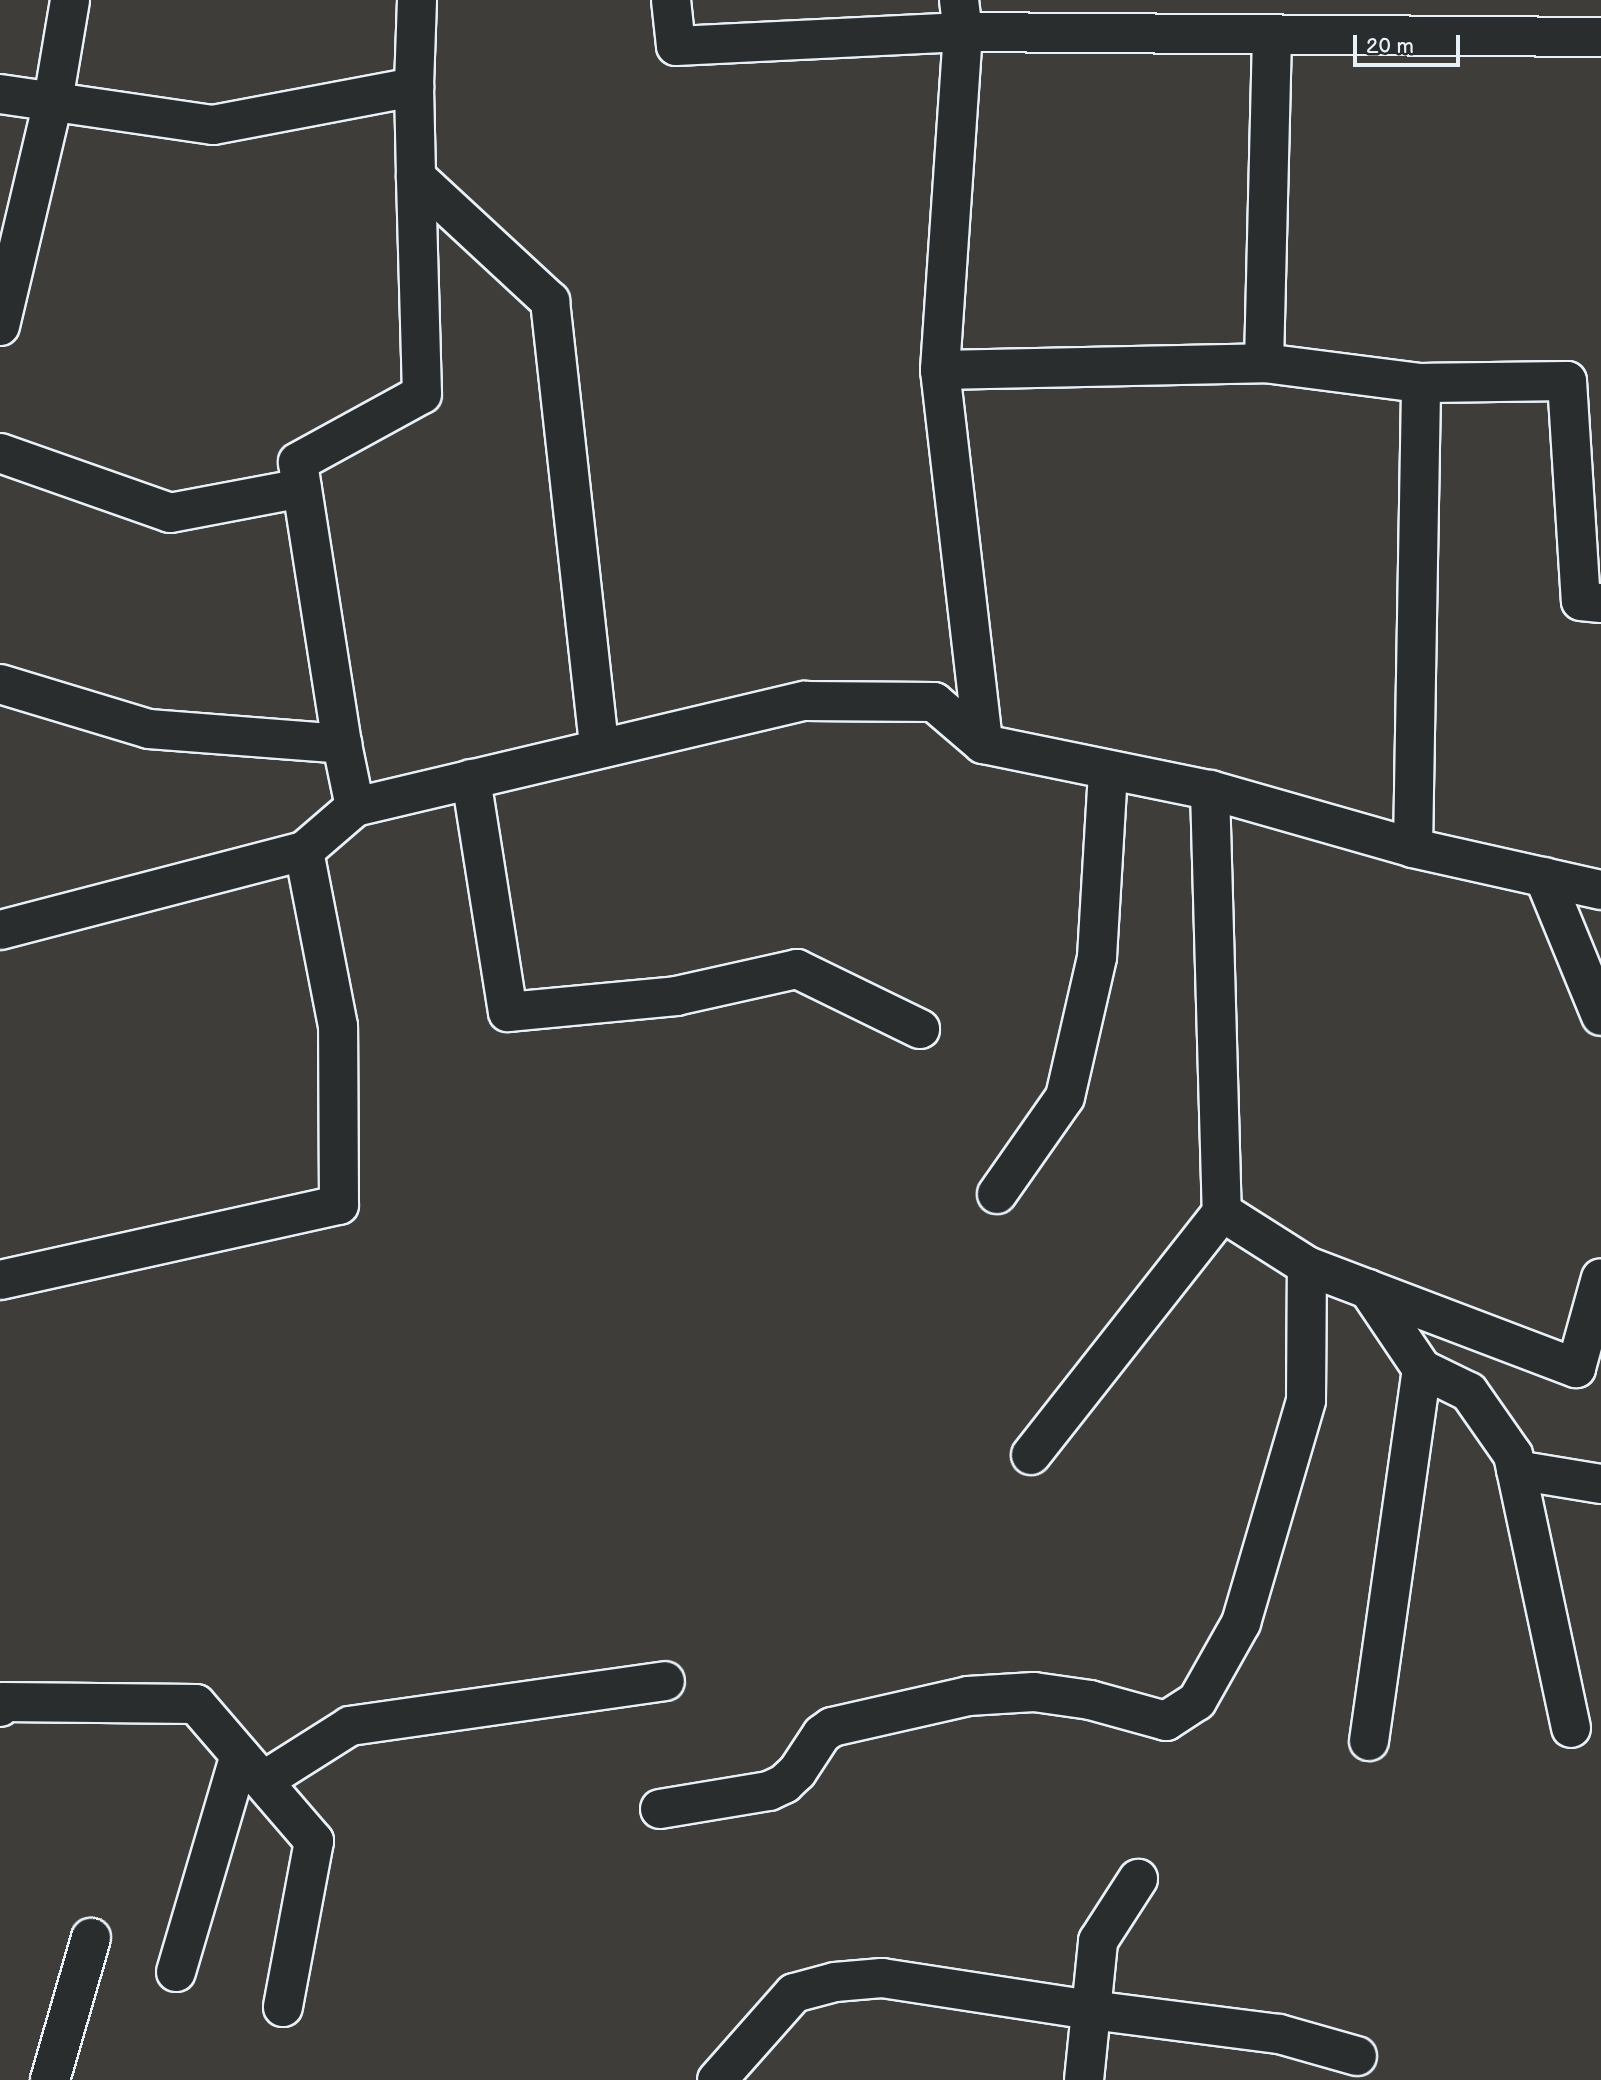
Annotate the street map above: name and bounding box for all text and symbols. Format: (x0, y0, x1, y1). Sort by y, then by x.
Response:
scale bar (1356, 21, 1463, 65)
text: 20 m (1366, 34, 1414, 59)

